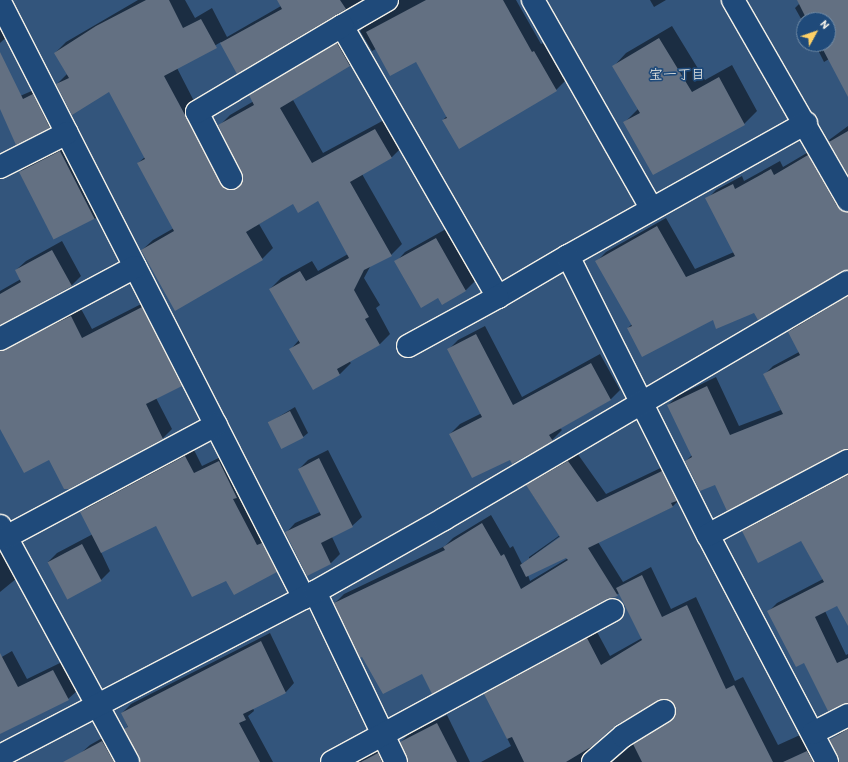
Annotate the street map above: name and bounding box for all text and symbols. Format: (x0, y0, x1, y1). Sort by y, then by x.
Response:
north arrow (796, 12, 836, 52)
text: N (817, 18, 832, 32)
district label: 宝一丁目 (649, 67, 705, 83)

